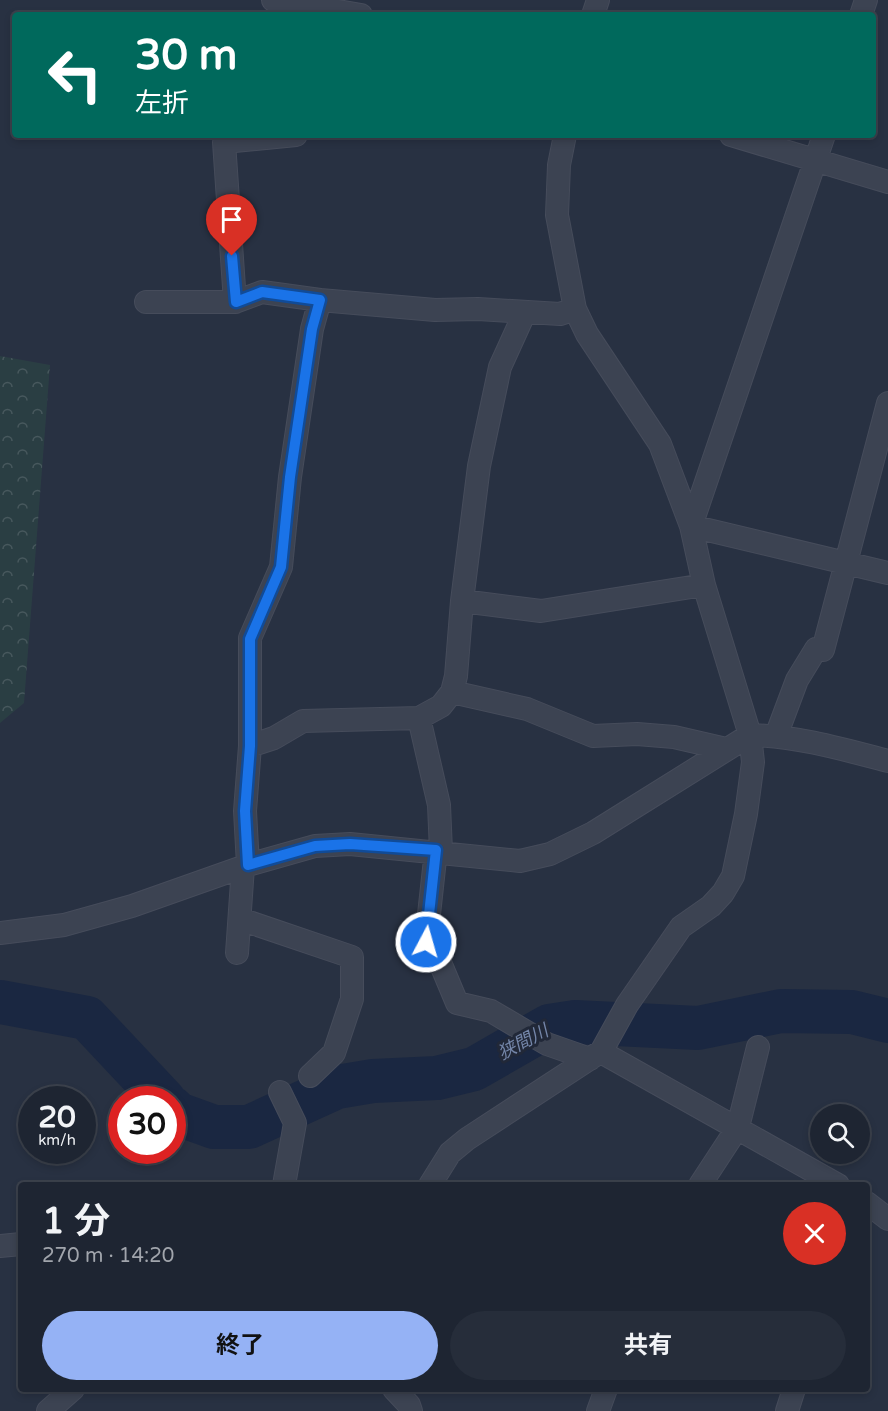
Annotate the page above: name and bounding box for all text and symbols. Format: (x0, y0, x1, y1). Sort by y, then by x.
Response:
text: 30 m (135, 30, 237, 81)
icon: left (36, 36, 114, 114)
text: 左折 (135, 87, 189, 120)
pin (206, 194, 257, 256)
icon: arrive (215, 203, 248, 236)
position arrow (394, 910, 458, 974)
water label: 狭間川 (494, 1019, 554, 1064)
speed limit sign: 30 (108, 1086, 186, 1164)
text: 20 (38, 1099, 76, 1136)
map controls (810, 1104, 870, 1164)
button: search (810, 1104, 870, 1164)
text: km/h (38, 1131, 76, 1149)
text: 1 分 (42, 1200, 110, 1243)
button: close (783, 1202, 846, 1265)
text: 270 m · 14:20 (42, 1244, 174, 1268)
button: 終了 (42, 1311, 438, 1380)
button: 共有 (450, 1311, 846, 1380)

